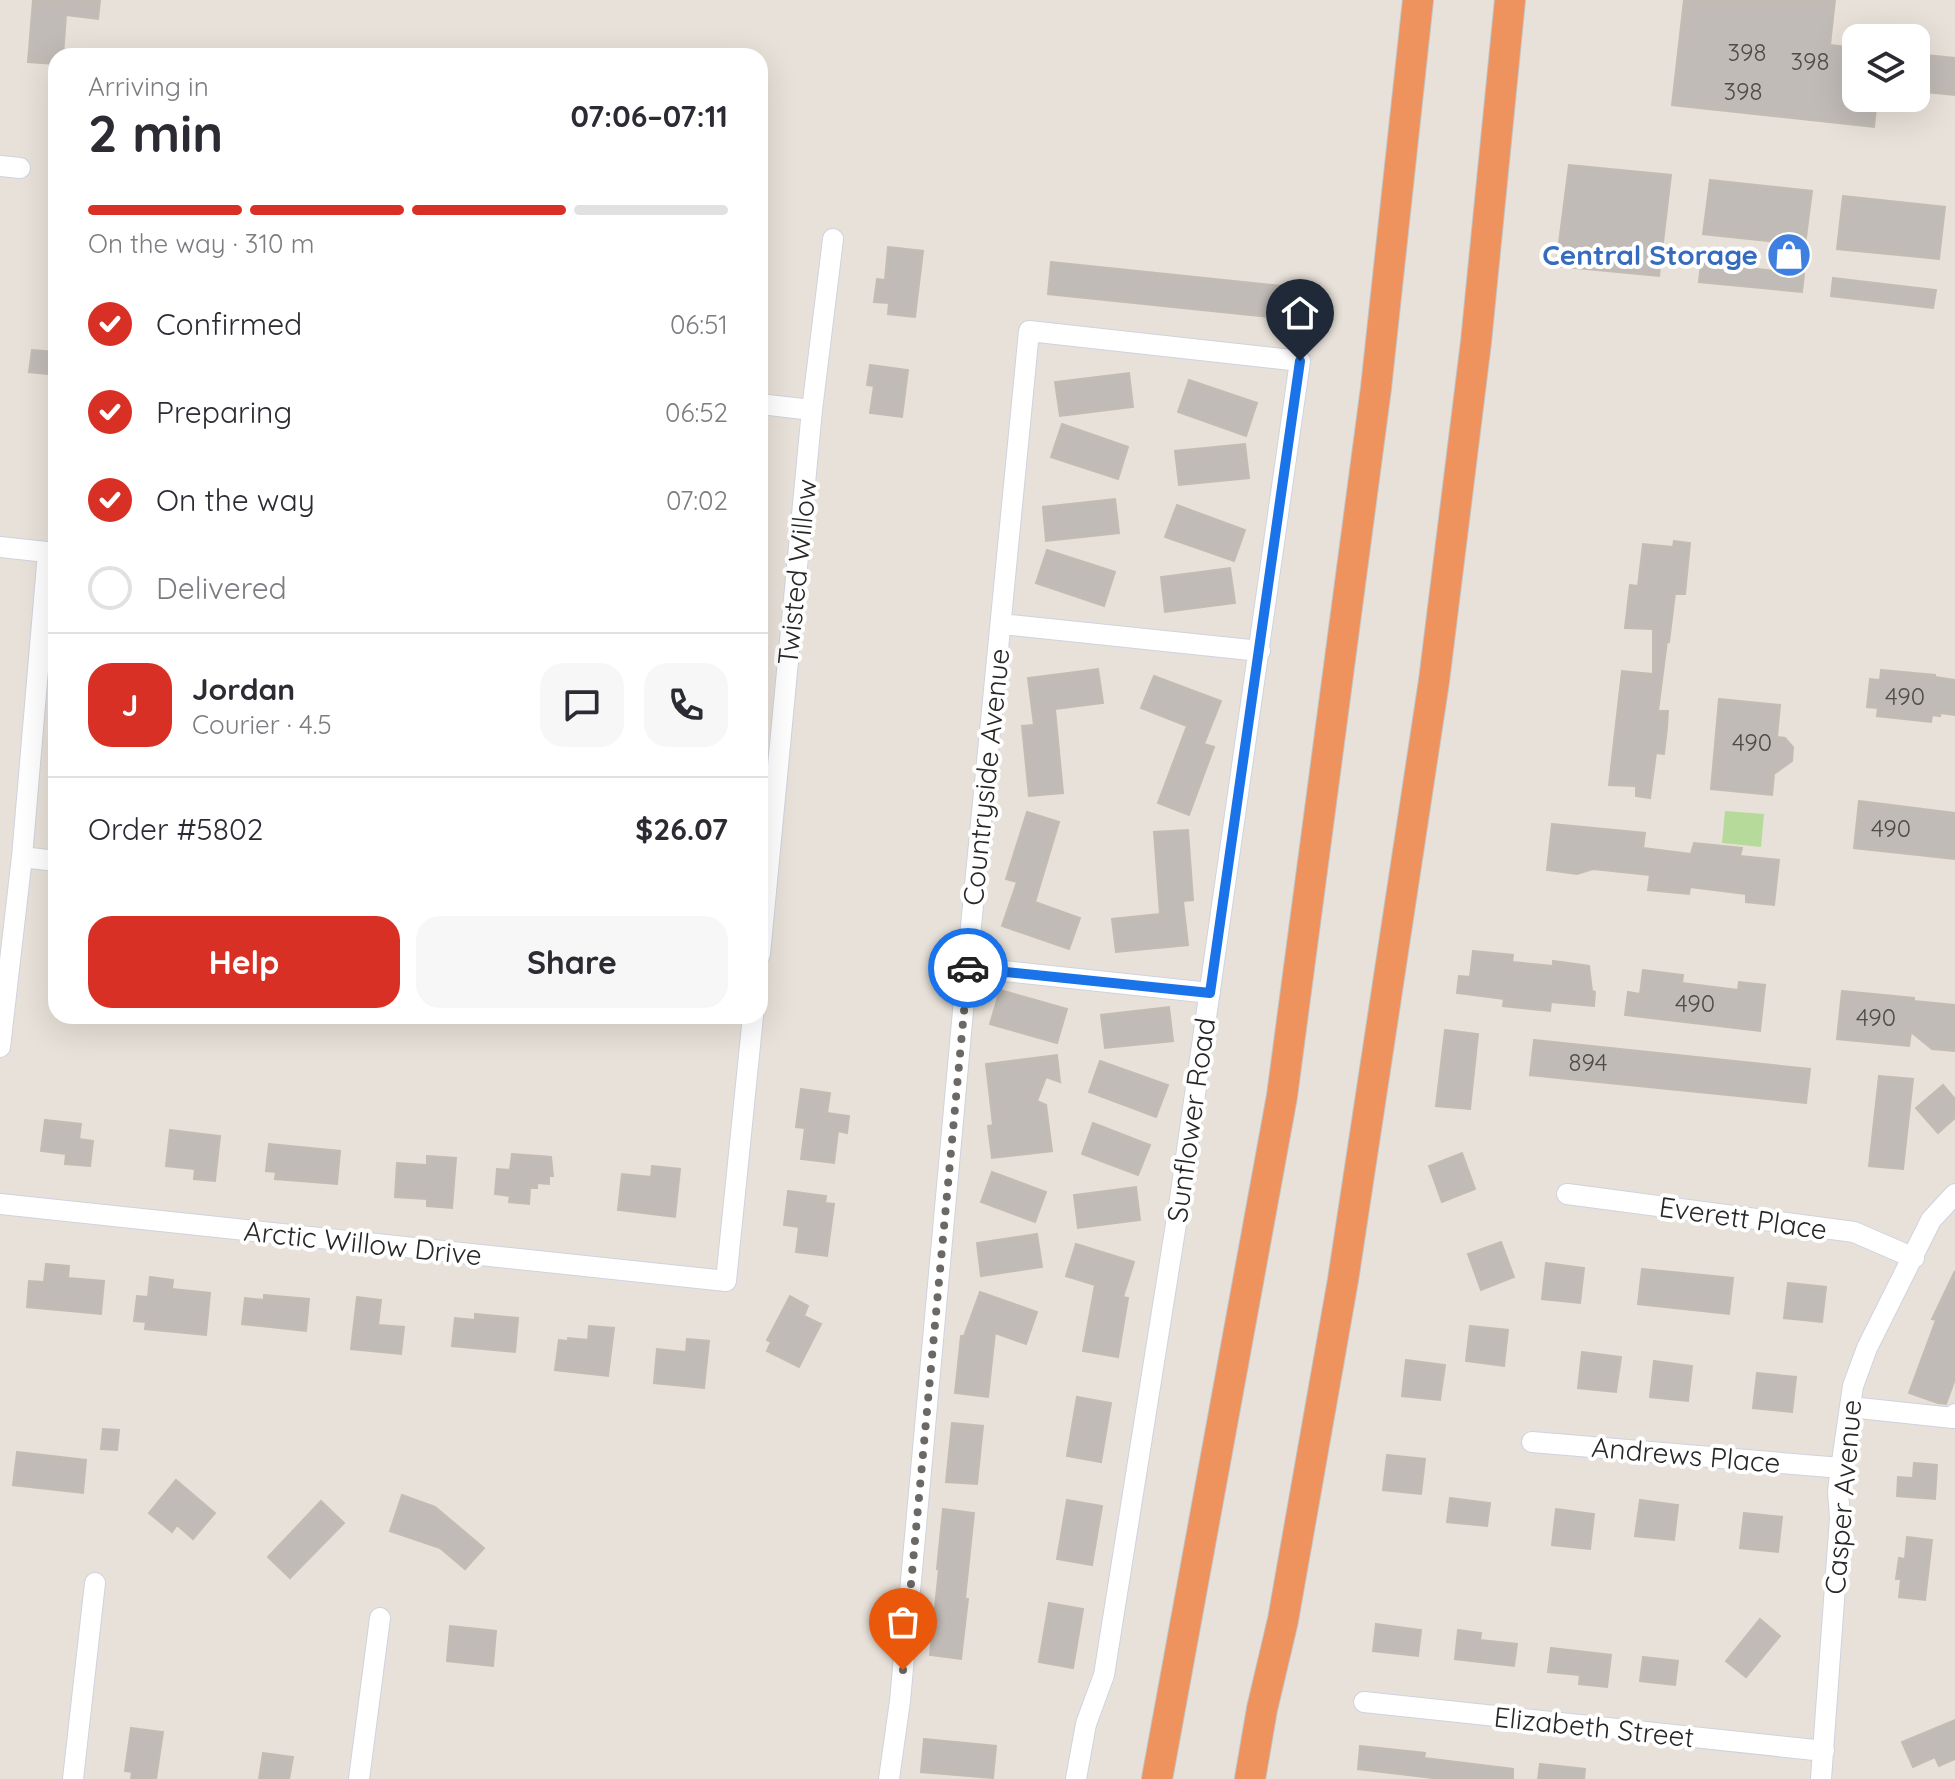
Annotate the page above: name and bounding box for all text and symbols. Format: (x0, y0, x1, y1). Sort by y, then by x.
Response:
map controls (1842, 24, 1930, 112)
button: layers (1842, 24, 1930, 112)
house number: 398 (1728, 37, 1766, 67)
house number: 398 (1791, 46, 1829, 76)
text: Arriving in (88, 70, 209, 103)
house number: 398 (1724, 76, 1762, 106)
text: 07:06–07:11 (570, 97, 728, 135)
text: 2 min (88, 100, 223, 165)
text: On the way · 310 m (88, 227, 314, 260)
shop icon: Central Storage (1765, 231, 1813, 279)
place label: Central Storage (1542, 237, 1758, 272)
pin (1266, 279, 1334, 361)
icon: home (1278, 291, 1322, 335)
icon: check (88, 302, 132, 346)
text: Confirmed (156, 305, 302, 343)
text: 06:51 (670, 308, 728, 341)
icon: check (88, 390, 132, 434)
text: Preparing (156, 393, 292, 431)
text: 06:52 (665, 396, 728, 429)
street label: Twisted Willow (769, 477, 824, 667)
icon: check (88, 478, 132, 522)
text: On the way (156, 481, 315, 519)
text: 07:02 (666, 484, 728, 517)
text: Delivered (156, 569, 287, 607)
street label: Countryside Avenue (955, 647, 1016, 907)
button: chat (540, 663, 624, 747)
button: phone (644, 663, 728, 747)
text: Jordan (192, 670, 295, 708)
house number: 490 (1885, 681, 1925, 711)
text: J (122, 686, 138, 724)
text: Courier · 4.5 (192, 708, 332, 741)
house number: 490 (1732, 727, 1772, 757)
text: Order #5802 (88, 810, 263, 848)
text: $26.07 (635, 810, 728, 848)
house number: 490 (1871, 813, 1911, 843)
button: Help (88, 916, 400, 1008)
button: Share (416, 916, 728, 1008)
courier (928, 928, 1008, 1008)
icon: car (946, 946, 990, 990)
house number: 490 (1675, 988, 1715, 1018)
house number: 490 (1856, 1002, 1896, 1032)
street label: Sunflower Road (1159, 1015, 1222, 1224)
house number: 894 (1569, 1047, 1608, 1077)
street label: Everett Place (1657, 1188, 1829, 1247)
street label: Arctic Willow Drive (242, 1213, 484, 1272)
street label: Casper Avenue (1817, 1398, 1868, 1596)
street label: Andrews Place (1590, 1429, 1782, 1480)
pin (869, 1588, 937, 1670)
icon: bag (881, 1600, 925, 1644)
street label: Elizabeth Street (1492, 1699, 1696, 1754)

